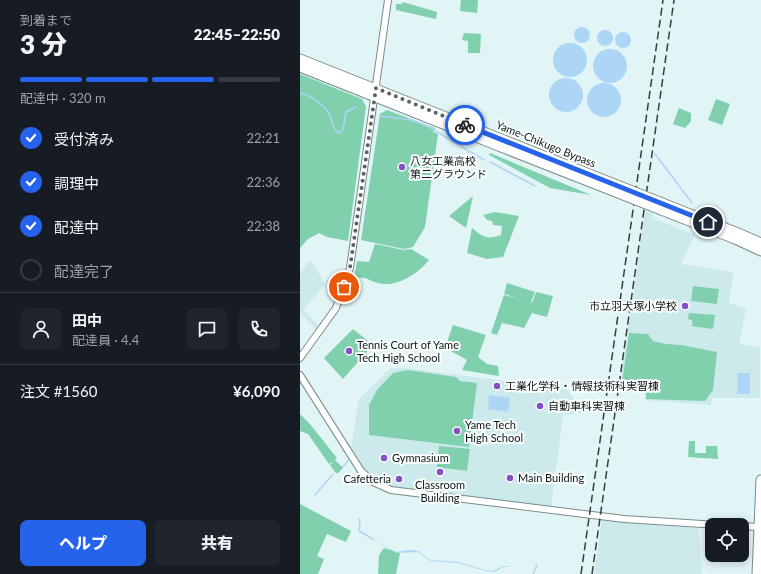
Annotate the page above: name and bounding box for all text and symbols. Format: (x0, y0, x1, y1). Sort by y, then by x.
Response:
text: 到着まで (20, 12, 72, 28)
text: 22:45–22:50 (194, 25, 280, 43)
text: 3 分 (20, 28, 67, 60)
text: 配達中 · 320 m (20, 90, 106, 106)
courier (445, 105, 485, 145)
icon: bike (454, 114, 476, 136)
street label: Yame-Chikugo Bypass (494, 118, 598, 170)
icon: check (20, 127, 42, 149)
text: 受付済み (54, 130, 114, 148)
text: 22:21 (247, 130, 280, 146)
place label: 八女工業高校 第二グラウンド (410, 154, 487, 180)
marker: 八女工業高校 第二グラウンド (397, 162, 407, 172)
icon: check (20, 171, 42, 193)
text: 調理中 (54, 174, 99, 192)
text: 22:36 (247, 174, 280, 190)
pin (691, 205, 725, 239)
icon: home (697, 211, 719, 233)
icon: check (20, 215, 42, 237)
text: 配達中 (54, 218, 99, 236)
text: 22:38 (247, 218, 280, 234)
text: 配達完了 (54, 262, 114, 280)
pin (327, 270, 361, 304)
icon: bag (333, 276, 355, 298)
place label: 市立羽犬塚小学校 (589, 299, 677, 312)
marker: 市立羽犬塚小学校 (680, 301, 690, 311)
button: person (20, 308, 62, 350)
button: chat (186, 308, 228, 350)
button: phone (238, 308, 280, 350)
text: 田中 (72, 311, 102, 329)
text: 配達員 · 4.4 (72, 332, 139, 348)
place label: Tennis Court of Yame Tech High School (357, 338, 459, 364)
marker: Tennis Court of Yame Tech High School (344, 346, 354, 356)
place label: 工業化学科・情報技術科実習棟 (505, 379, 659, 392)
marker: 工業化学科・情報技術科実習棟 (492, 381, 502, 391)
text: 注文 #1560 (20, 382, 97, 400)
text: ¥6,090 (233, 382, 280, 400)
place label: 自動車科実習棟 (548, 399, 625, 412)
marker: 自動車科実習棟 (535, 401, 545, 411)
place label: Yame Tech High School (465, 418, 523, 444)
marker: Yame Tech High School (452, 426, 462, 436)
place label: Gymnasium (392, 451, 449, 464)
marker: Gymnasium (379, 453, 389, 463)
marker: Classroom Building (435, 467, 445, 477)
place label: Main Building (518, 471, 584, 484)
place label: Cafetteria (343, 472, 391, 485)
marker: Main Building (505, 473, 515, 483)
marker: Cafetteria (394, 474, 404, 484)
place label: Classroom Building (415, 478, 465, 504)
map controls (705, 518, 749, 562)
button: locate (705, 518, 749, 562)
button: ヘルプ (20, 520, 146, 566)
button: 共有 (154, 520, 280, 566)

